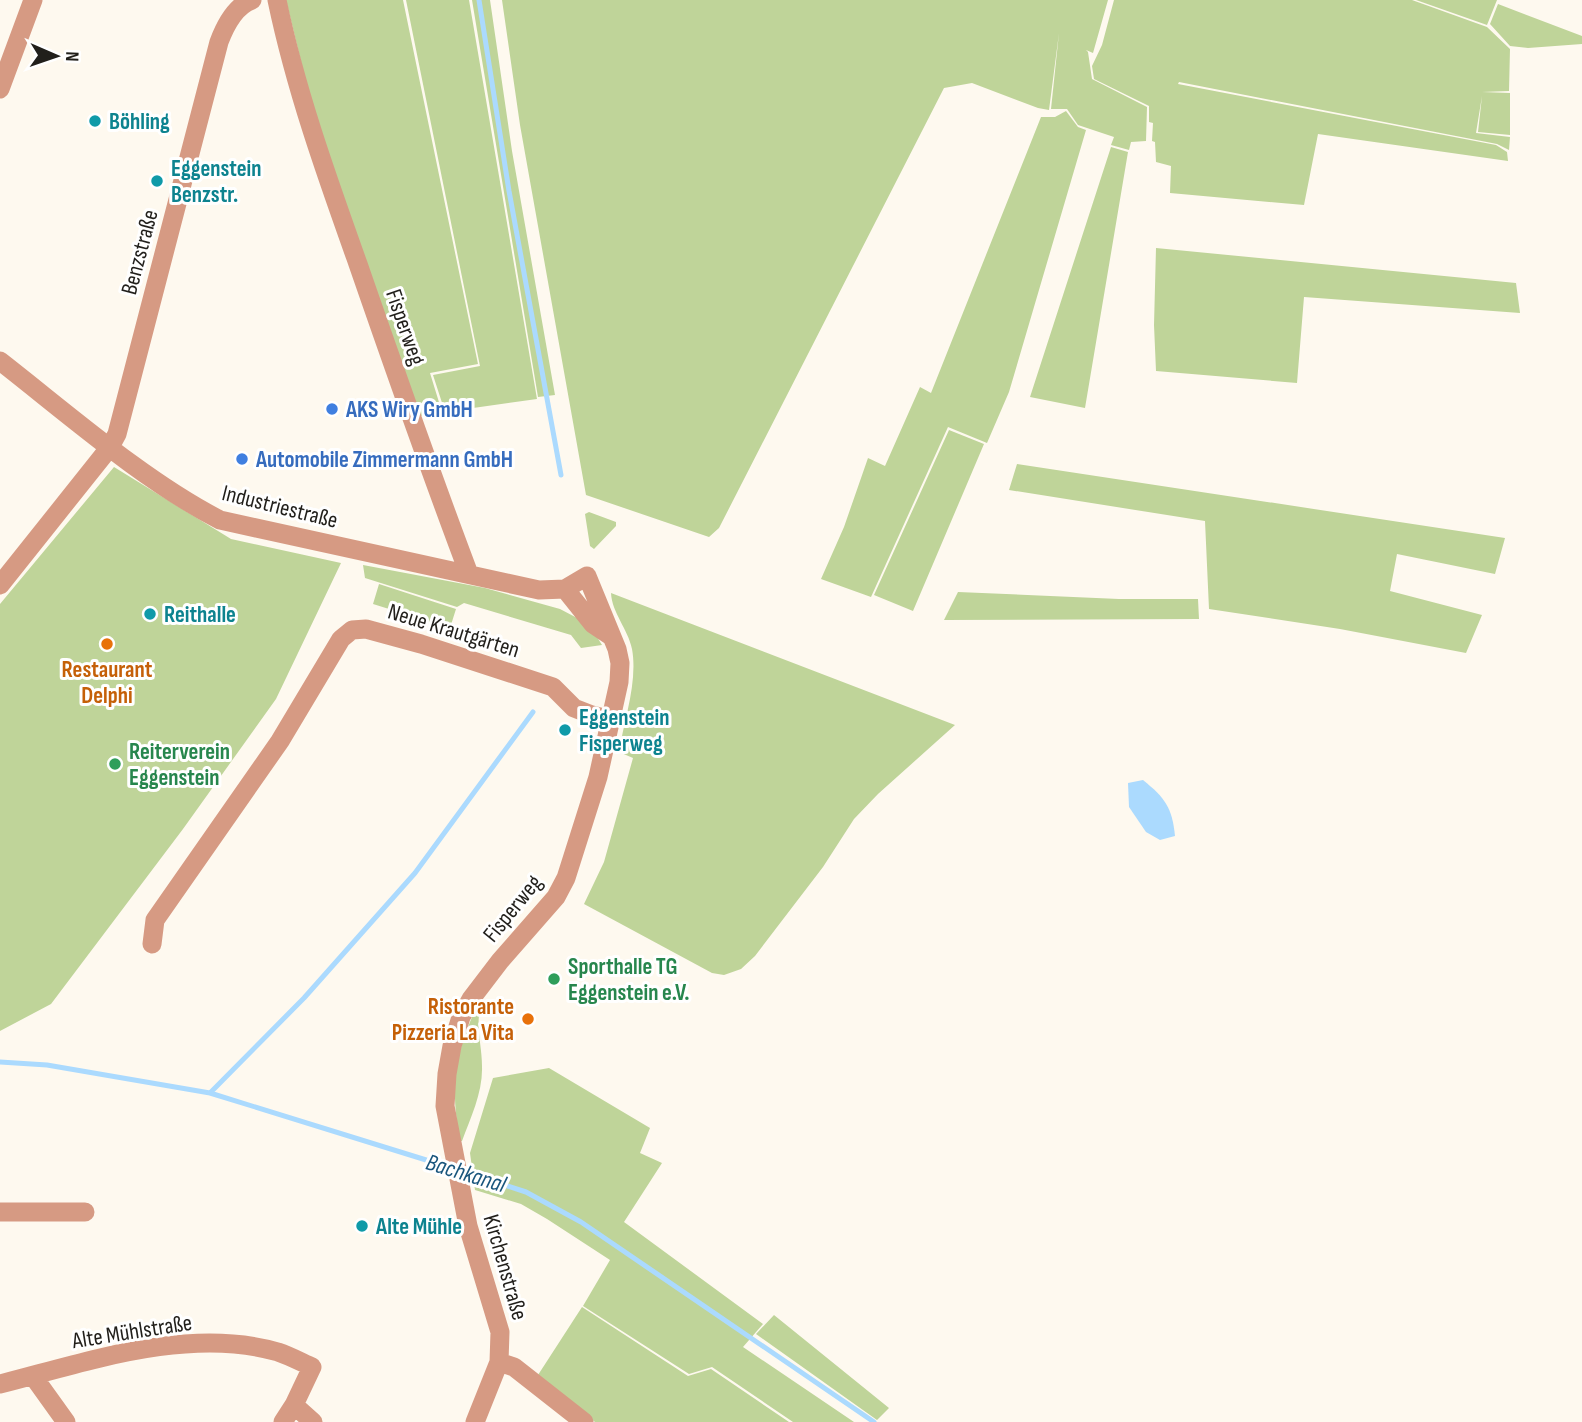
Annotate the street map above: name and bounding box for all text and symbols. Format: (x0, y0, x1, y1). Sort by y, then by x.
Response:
north arrow (21, 21, 91, 91)
text: N (60, 51, 83, 62)
place label: Böhling (109, 108, 170, 136)
marker: Böhling (87, 113, 103, 129)
place label: Eggenstein Benzstr. (171, 155, 261, 209)
marker: Eggenstein Benzstr. (149, 173, 165, 189)
street label: Benzstraße (115, 207, 165, 298)
street label: Fisperweg (379, 286, 431, 369)
place label: AKS Wiry GmbH (345, 396, 473, 424)
marker: AKS Wiry GmbH (324, 401, 340, 417)
place label: Automobile Zimmermann GmbH (255, 446, 513, 474)
marker: Automobile Zimmermann GmbH (234, 451, 250, 467)
street label: Industriestraße (219, 479, 341, 535)
street label: Neue Krautgärten (385, 598, 523, 664)
place label: Reithalle (164, 601, 236, 629)
marker: Reithalle (142, 606, 158, 622)
marker: Restaurant Delphi (99, 636, 115, 652)
place label: Restaurant Delphi (62, 656, 153, 710)
place label: Eggenstein Fisperweg (579, 704, 669, 758)
marker: Eggenstein Fisperweg (557, 722, 573, 738)
place label: Reiterverein Eggenstein (129, 738, 230, 792)
marker: Reiterverein Eggenstein (107, 756, 123, 772)
street label: Fisperweg (477, 869, 548, 948)
place label: Sporthalle TG Eggenstein e.V. (568, 953, 690, 1007)
marker: Sporthalle TG Eggenstein e.V. (546, 971, 562, 987)
place label: Ristorante Pizzeria La Vita (392, 993, 514, 1047)
marker: Ristorante Pizzeria La Vita (520, 1011, 536, 1027)
water label: Bachkanal (422, 1148, 510, 1200)
street label: Kirchenstraße (477, 1211, 533, 1323)
place label: Alte Mühle (375, 1213, 462, 1241)
marker: Alte Mühle (354, 1218, 370, 1234)
street label: Alte Mühlstraße (69, 1309, 194, 1355)

